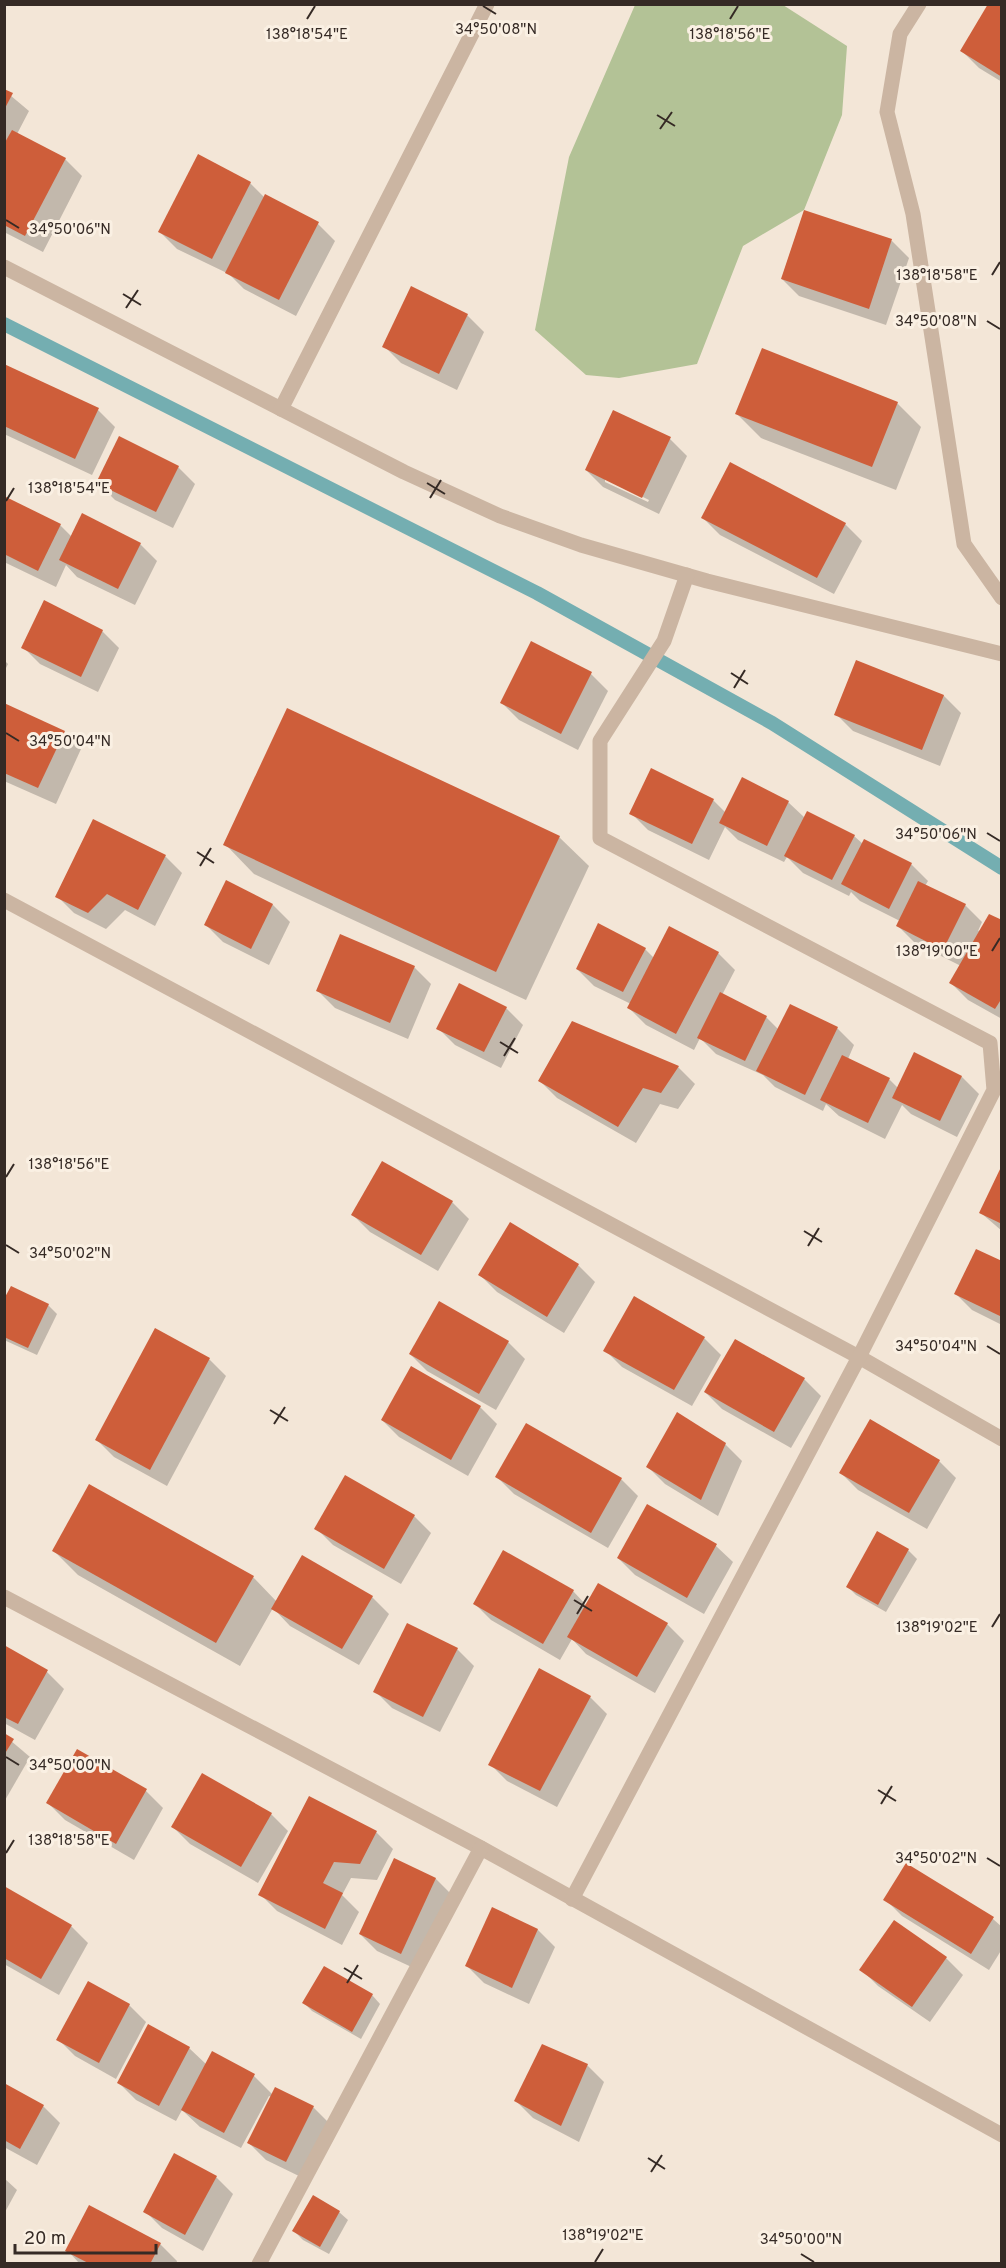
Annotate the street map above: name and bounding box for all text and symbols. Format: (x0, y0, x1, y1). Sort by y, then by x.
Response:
text: 34°50'08"N (455, 21, 537, 40)
text: 138°18'54"E (266, 26, 348, 45)
text: 138°18'56"E (689, 26, 771, 45)
text: 34°50'06"N (29, 221, 111, 240)
text: 138°18'58"E (896, 267, 978, 286)
text: 34°50'08"N (895, 313, 977, 332)
text: 138°18'54"E (28, 480, 110, 499)
text: 34°50'04"N (29, 733, 111, 752)
text: 34°50'06"N (895, 826, 977, 845)
text: 138°19'00"E (896, 943, 978, 962)
text: 138°18'56"E (28, 1156, 110, 1175)
text: 34°50'02"N (29, 1245, 111, 1264)
text: 34°50'04"N (895, 1338, 977, 1357)
text: 138°19'02"E (896, 1619, 978, 1638)
text: 34°50'00"N (29, 1757, 111, 1776)
text: 138°18'58"E (28, 1832, 110, 1851)
text: 34°50'02"N (895, 1850, 977, 1869)
scale bar (15, 2217, 156, 2255)
text: 138°19'02"E (562, 2227, 644, 2246)
text: 20 m (24, 2228, 66, 2251)
text: 34°50'00"N (760, 2231, 842, 2250)

